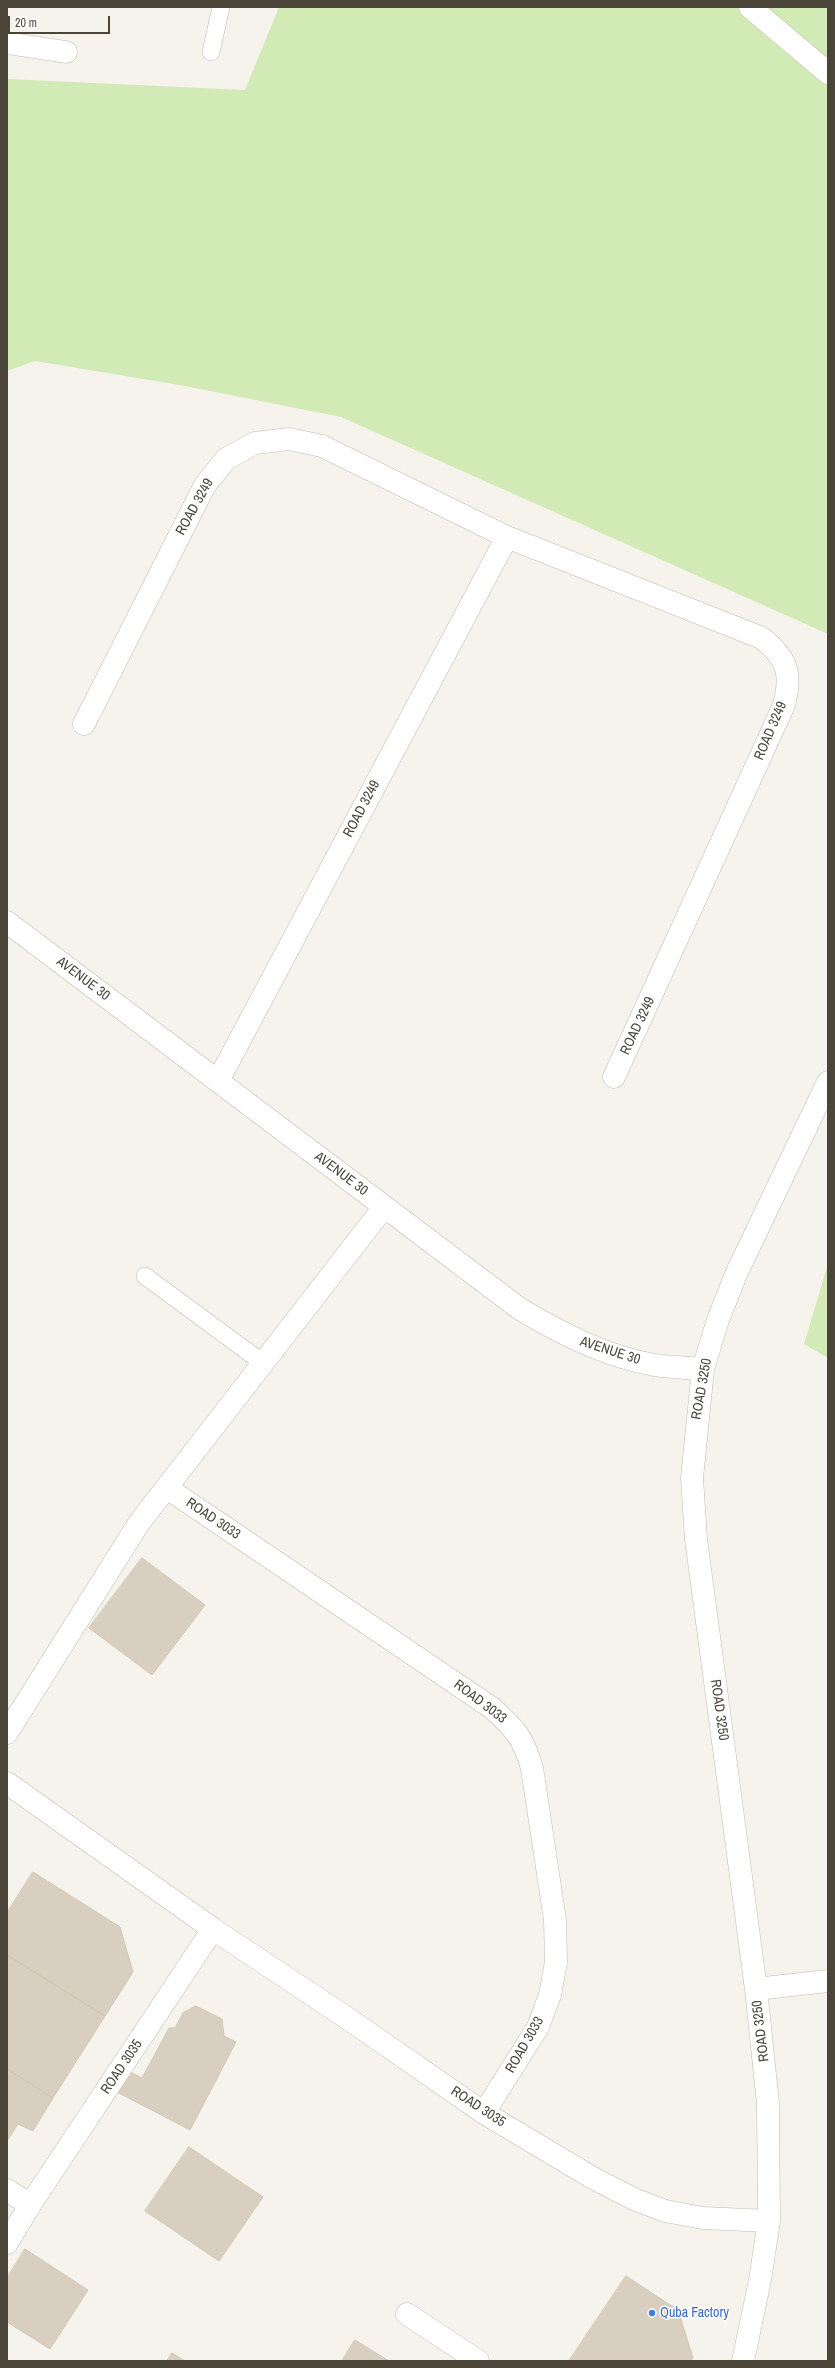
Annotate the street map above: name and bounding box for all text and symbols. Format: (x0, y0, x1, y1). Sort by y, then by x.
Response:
scale bar (10, 8, 112, 34)
text: 20 m (15, 15, 37, 31)
street label: ROAD 3249 (173, 476, 217, 538)
street label: ROAD 3249 (751, 699, 791, 763)
street label: ROAD 3249 (340, 778, 384, 840)
street label: AVENUE 30 (53, 954, 113, 1004)
street label: ROAD 3249 (617, 994, 659, 1058)
street label: AVENUE 30 (311, 1149, 371, 1199)
street label: AVENUE 30 (578, 1333, 642, 1369)
street label: ROAD 3250 (688, 1357, 716, 1421)
street label: ROAD 3033 (183, 1495, 243, 1543)
street label: ROAD 3033 (450, 1677, 510, 1727)
street label: ROAD 3250 (706, 1678, 732, 1742)
street label: ROAD 3250 (749, 1999, 773, 2063)
street label: ROAD 3033 (502, 2014, 548, 2076)
street label: ROAD 3035 (98, 2037, 146, 2097)
street label: ROAD 3035 (447, 2083, 509, 2131)
place label: Quba Factory (660, 2305, 729, 2321)
marker: Quba Factory (647, 2308, 657, 2318)

